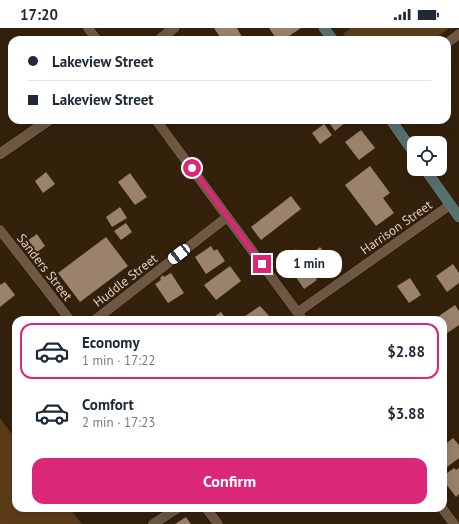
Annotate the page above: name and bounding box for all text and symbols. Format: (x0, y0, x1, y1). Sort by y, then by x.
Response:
text: 17:20 (20, 5, 58, 24)
text: Lakeview Street (52, 52, 154, 71)
text: Lakeview Street (52, 90, 154, 109)
map controls (407, 136, 447, 176)
button: locate (407, 136, 447, 176)
route start (183, 159, 201, 177)
street label: Harrison Street (357, 196, 436, 258)
street label: Sanders Street (13, 230, 76, 305)
car (166, 242, 192, 266)
street label: Huddle Street (90, 250, 161, 311)
callout: 1 min (276, 250, 342, 278)
route end (253, 255, 271, 273)
text: 1 min (293, 255, 325, 272)
icon: car (34, 333, 70, 369)
text: Economy (82, 333, 140, 352)
text: $2.88 (387, 342, 425, 361)
text: 1 min · 17:22 (82, 352, 155, 369)
icon: car (34, 395, 70, 431)
text: Comfort (82, 395, 134, 414)
text: $3.88 (387, 404, 425, 423)
text: 2 min · 17:23 (82, 414, 155, 431)
button: Confirm (32, 458, 427, 504)

